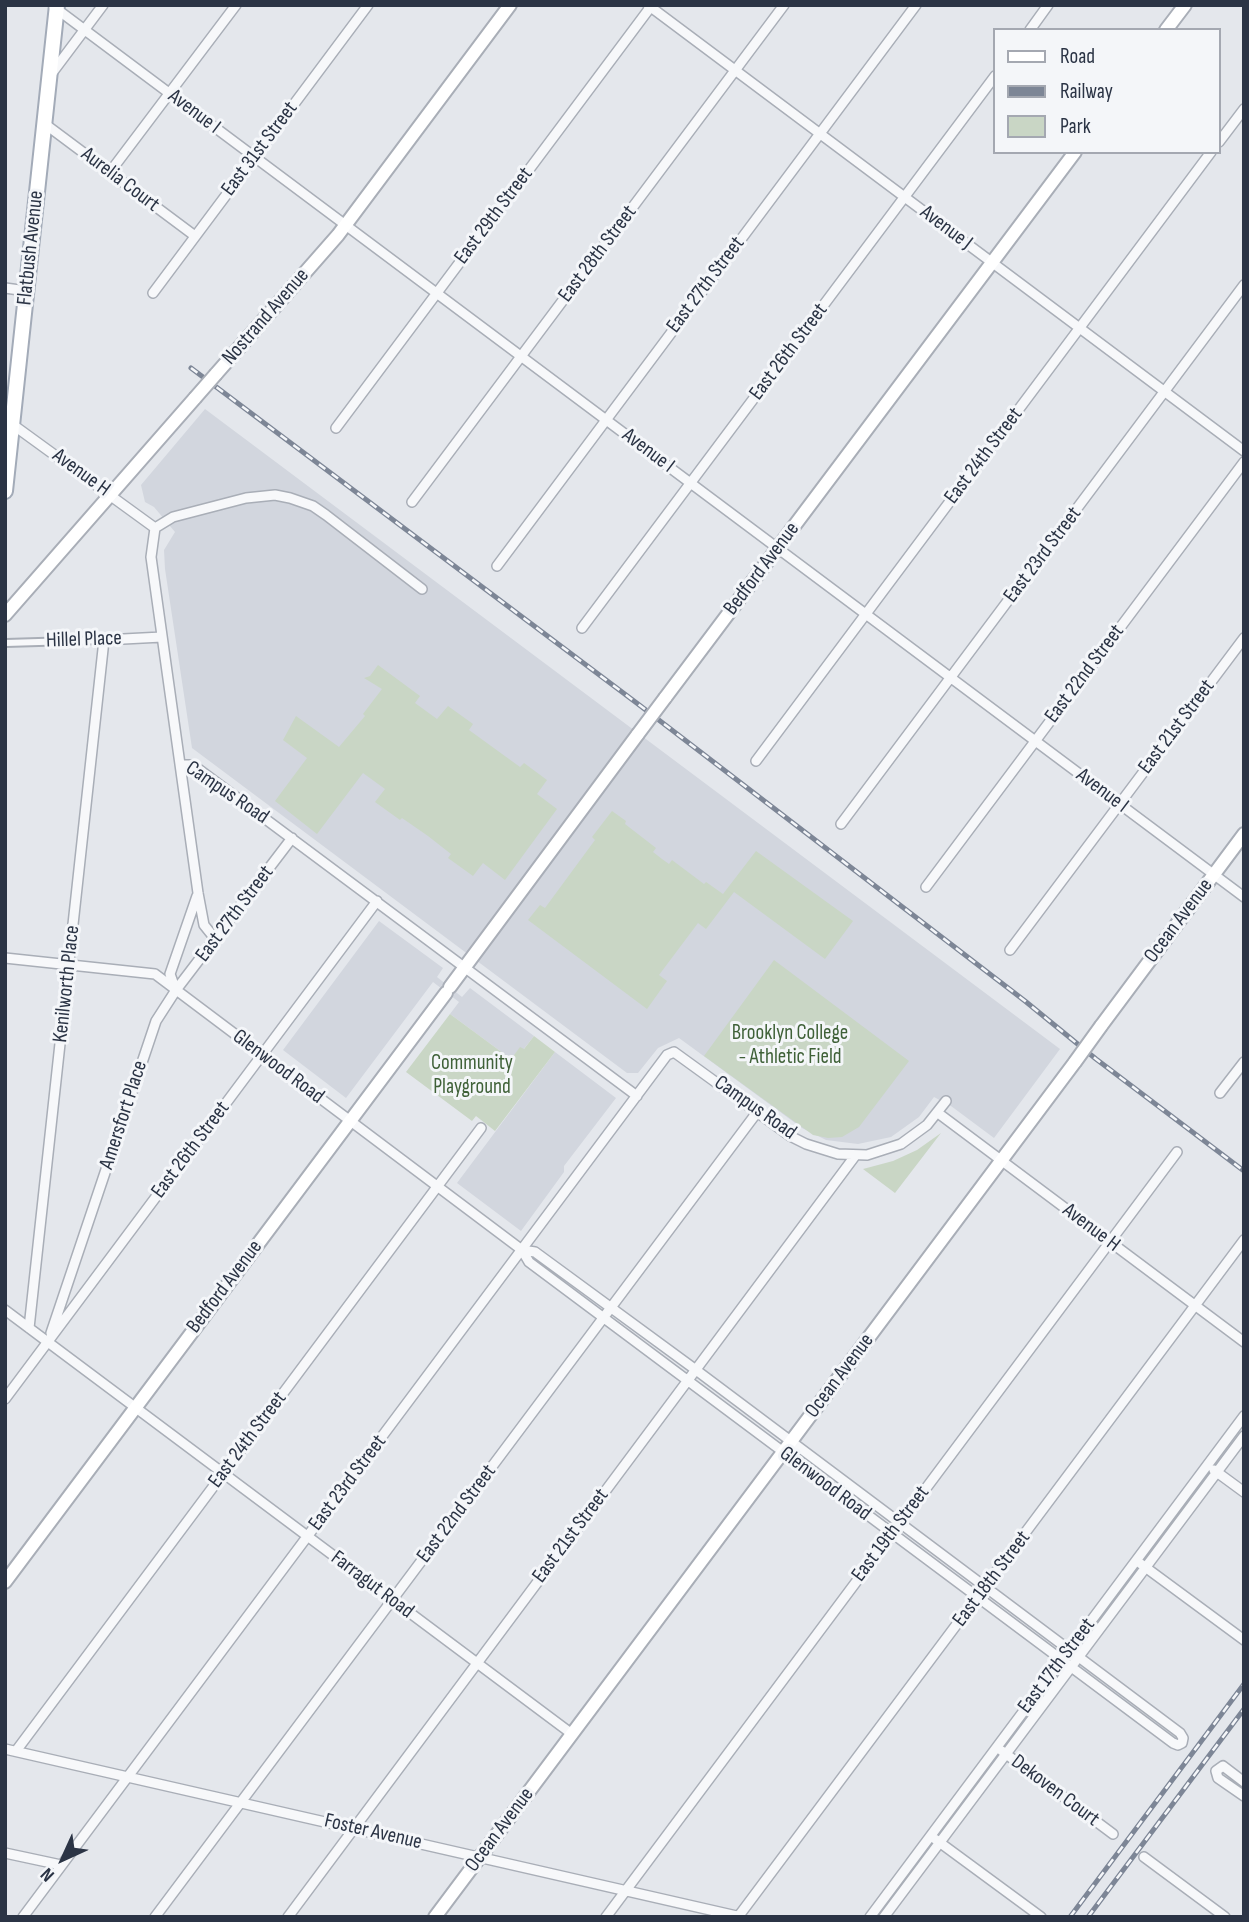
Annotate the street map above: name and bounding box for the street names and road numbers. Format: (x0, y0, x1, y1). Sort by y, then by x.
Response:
street label: Avenue I (163, 84, 225, 140)
street label: East 31st Street (216, 97, 304, 201)
street label: Aurelia Court (76, 142, 164, 218)
street label: East 29th Street (449, 163, 539, 269)
street label: Flatbush Avenue (12, 189, 50, 307)
street label: Avenue J (915, 200, 977, 256)
street label: East 28th Street (553, 201, 643, 307)
street label: East 27th Street (662, 232, 750, 338)
street label: Nostrand Avenue (217, 264, 315, 370)
street label: East 26th Street (744, 299, 834, 405)
street label: East 24th Street (940, 403, 1028, 509)
street label: Avenue I (617, 423, 679, 479)
street label: Avenue H (47, 444, 115, 502)
street label: East 23rd Street (999, 502, 1087, 608)
street label: Bedford Avenue (719, 517, 805, 621)
street label: East 22nd Street (1040, 620, 1130, 728)
street label: Hillel Place (46, 626, 122, 654)
street label: East 21st Street (1133, 675, 1221, 779)
street label: Campus Road (181, 756, 273, 830)
street label: Avenue I (1071, 763, 1133, 819)
street label: East 27th Street (191, 861, 279, 967)
street label: Ocean Avenue (1139, 874, 1219, 968)
street label: Kenilworth Place (48, 924, 86, 1044)
street label: Glenwood Road (227, 1024, 329, 1110)
street label: Amersfort Place (95, 1058, 153, 1172)
street label: Campus Road (709, 1071, 801, 1145)
street label: East 26th Street (146, 1097, 236, 1203)
street label: Avenue H (1057, 1198, 1125, 1258)
street label: Bedford Avenue (182, 1235, 268, 1339)
street label: Ocean Avenue (800, 1329, 880, 1423)
street label: East 24th Street (204, 1387, 292, 1493)
street label: East 23rd Street (304, 1430, 392, 1536)
street label: Glenwood Road (774, 1441, 876, 1527)
street label: East 22nd Street (412, 1460, 502, 1568)
street label: East 19th Street (847, 1481, 935, 1587)
street label: East 21st Street (527, 1484, 615, 1588)
street label: East 18th Street (948, 1526, 1036, 1632)
street label: Farragut Road (326, 1546, 418, 1624)
street label: East 17th Street (1013, 1613, 1101, 1719)
street label: Dekoven Court (1006, 1750, 1104, 1832)
street label: Ocean Avenue (460, 1783, 540, 1877)
street label: Foster Avenue (322, 1809, 424, 1855)

